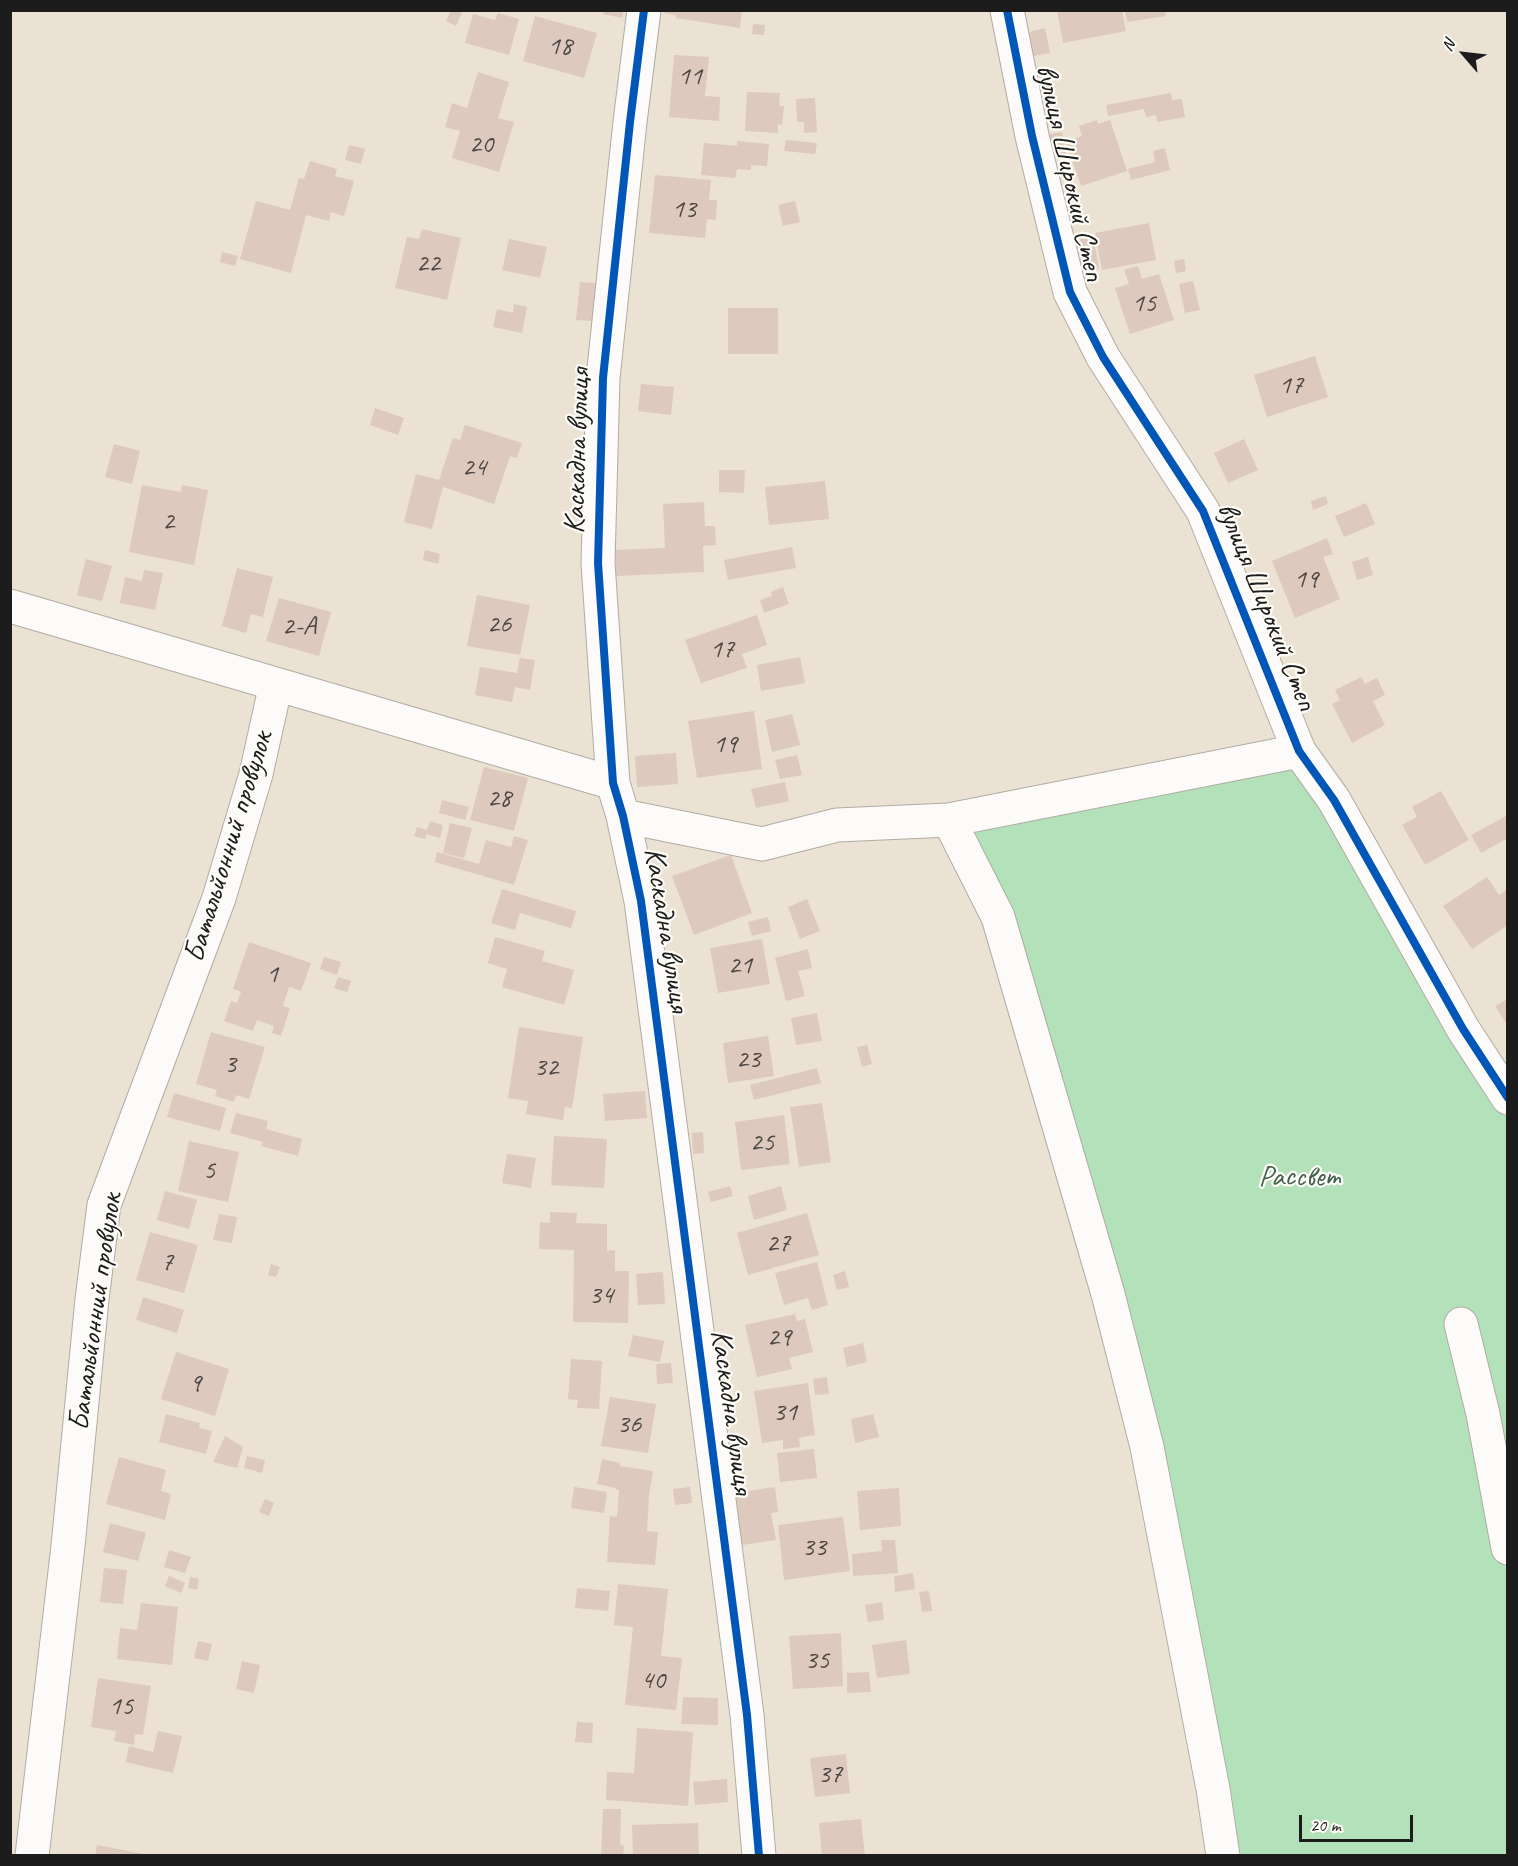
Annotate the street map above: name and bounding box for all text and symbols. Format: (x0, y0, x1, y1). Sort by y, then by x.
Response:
north arrow (1434, 24, 1494, 84)
house number: 18 (548, 31, 572, 63)
text: N (1437, 36, 1459, 55)
house number: 11 (678, 61, 702, 93)
street label: вулиця Широкий Степ (1027, 61, 1111, 285)
house number: 20 (469, 129, 493, 161)
house number: 13 (672, 194, 696, 226)
house number: 22 (416, 248, 440, 280)
house number: 15 (1132, 288, 1156, 320)
street label: Каскадна вулиця (557, 368, 599, 534)
house number: 17 (1279, 370, 1303, 402)
house number: 24 (462, 452, 486, 484)
street label: вулиця Широкий Степ (1208, 498, 1324, 716)
house number: 2 (162, 506, 174, 538)
house number: 19 (1294, 564, 1318, 596)
house number: 26 (487, 609, 511, 641)
house number: 2-А (282, 611, 316, 643)
house number: 17 (710, 634, 734, 666)
street label: Батальйонний провулок (177, 727, 281, 967)
house number: 19 (713, 729, 737, 761)
house number: 28 (487, 783, 511, 815)
street label: Каскадна вулиця (635, 845, 697, 1015)
house number: 21 (728, 950, 752, 982)
house number: 1 (266, 959, 278, 991)
house number: 23 (736, 1044, 760, 1076)
house number: 3 (224, 1049, 236, 1081)
house number: 32 (534, 1052, 558, 1084)
house number: 25 (750, 1127, 774, 1159)
house number: 5 (203, 1155, 215, 1187)
park label: Рассвет (1258, 1159, 1340, 1195)
street label: Батальйонний провулок (62, 1191, 130, 1433)
house number: 27 (766, 1228, 790, 1260)
house number: 7 (161, 1247, 173, 1279)
house number: 34 (589, 1280, 613, 1312)
house number: 29 (767, 1322, 791, 1354)
street label: Каскадна вулиця (702, 1327, 760, 1497)
house number: 9 (189, 1368, 201, 1400)
house number: 31 (773, 1397, 797, 1429)
house number: 36 (617, 1409, 641, 1441)
house number: 33 (802, 1532, 826, 1564)
house number: 35 (805, 1645, 829, 1677)
house number: 40 (641, 1665, 665, 1697)
house number: 15 (109, 1691, 133, 1723)
house number: 37 (818, 1759, 842, 1791)
scale bar (1302, 1803, 1416, 1841)
text: 20 m (1310, 1814, 1341, 1836)

